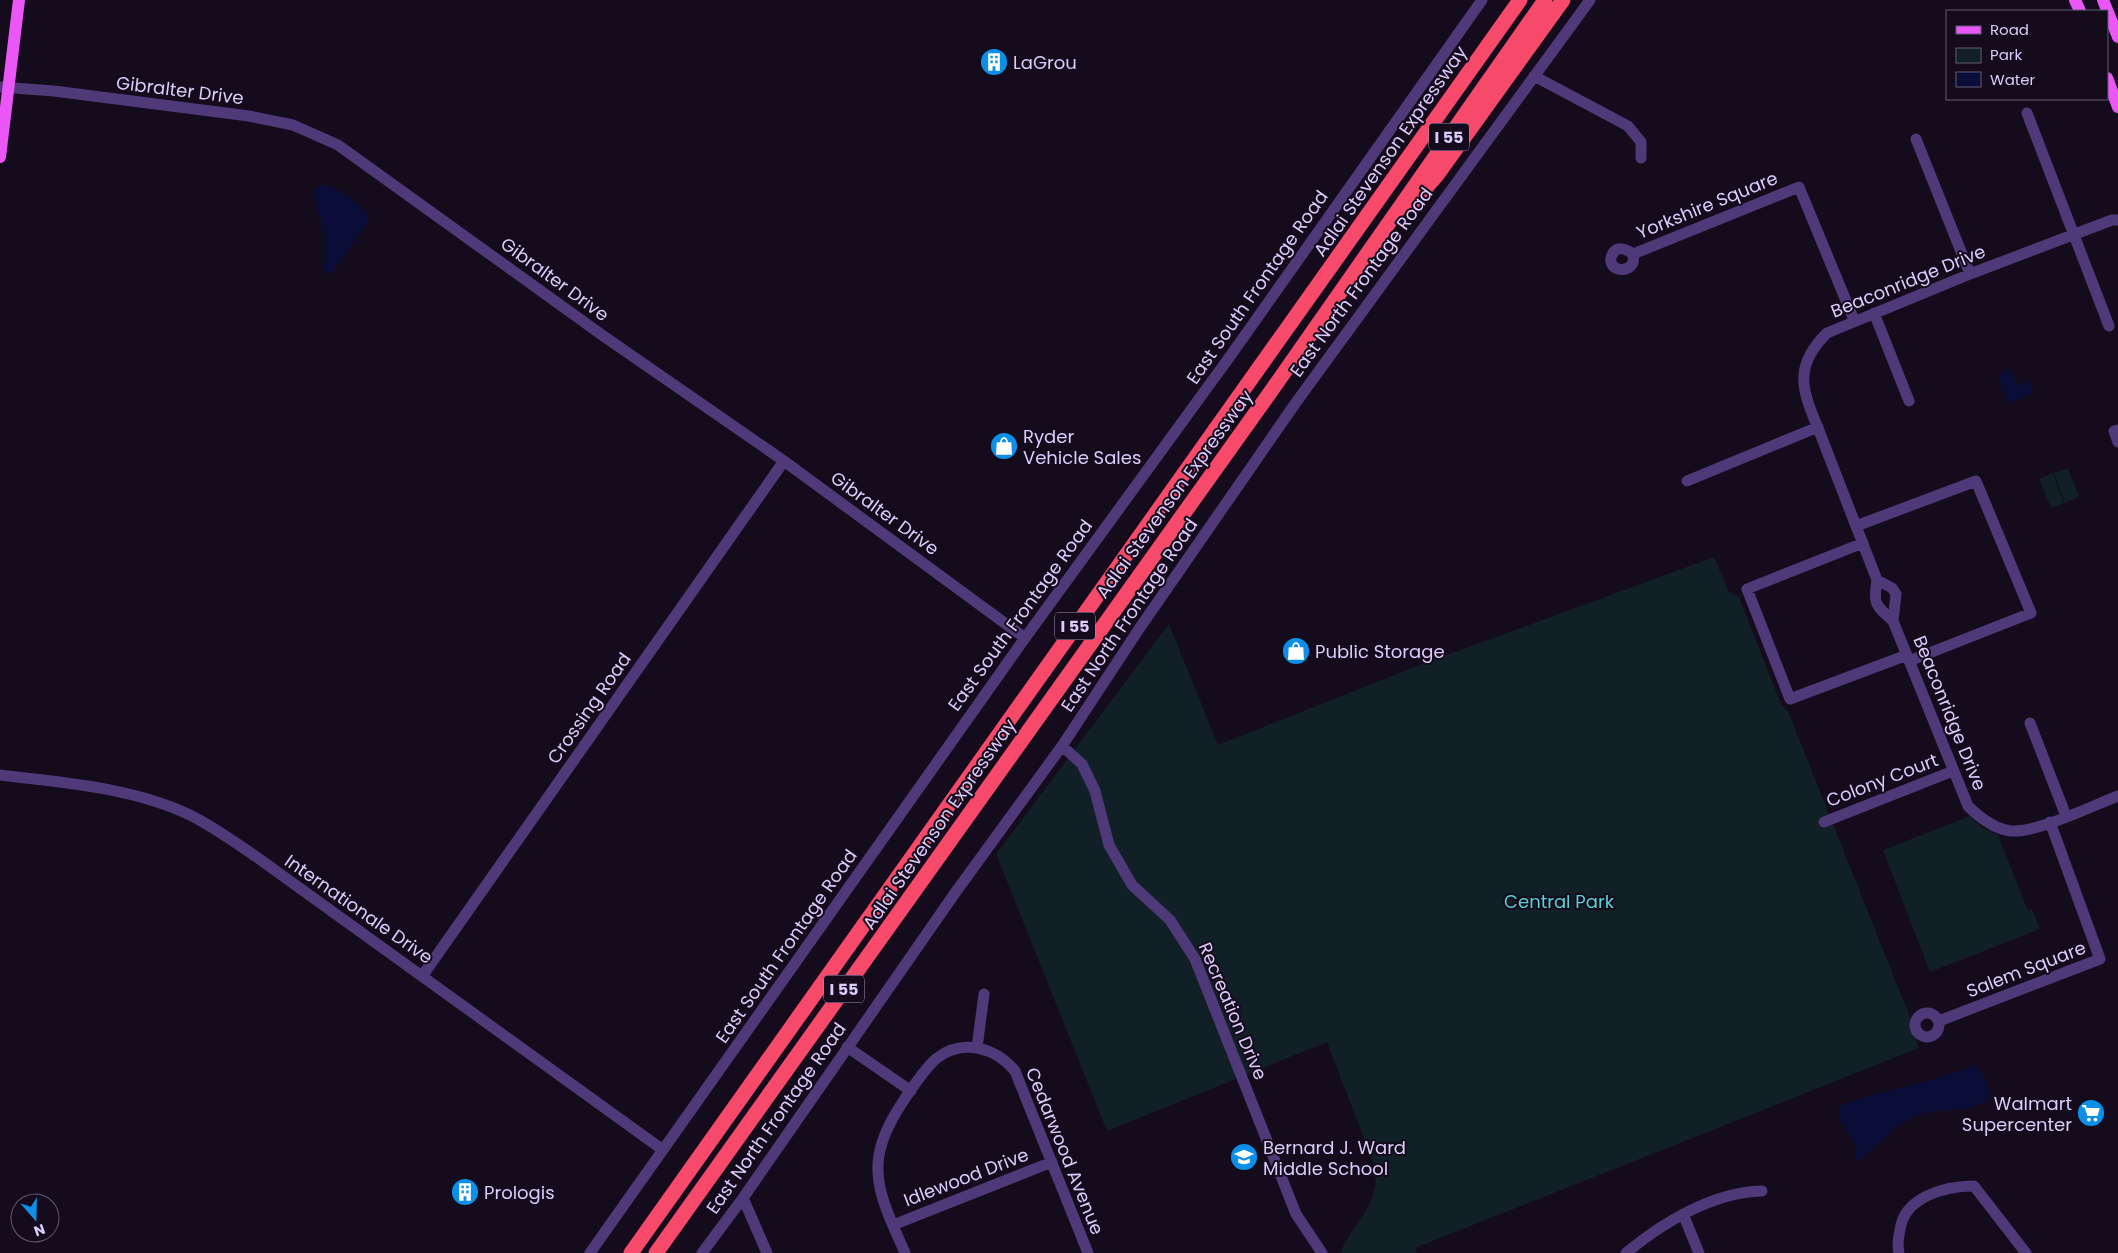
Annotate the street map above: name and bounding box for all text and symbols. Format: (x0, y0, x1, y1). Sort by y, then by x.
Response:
legend (1946, 10, 2108, 100)
text: Road (1990, 19, 2029, 40)
street label: Adlai Stevenson Expressway (1307, 41, 1473, 261)
text: Park (1990, 44, 2022, 65)
building icon: LaGrou (979, 47, 1009, 77)
place label: LaGrou (1013, 50, 1077, 75)
text: Water (1990, 69, 2036, 90)
street label: Gibralter Drive (115, 70, 245, 110)
road number: I 55 (1429, 124, 1469, 150)
street label: Yorkshire Square (1633, 165, 1781, 245)
street label: East North Frontage Road (1284, 182, 1438, 382)
street label: East South Frontage Road (1180, 185, 1334, 389)
street label: Gibralter Drive (496, 231, 614, 327)
street label: Beaconridge Drive (1827, 239, 1989, 323)
street label: Adlai Stevenson Expressway (1090, 385, 1258, 603)
place label: Ryder Vehicle Sales (1023, 424, 1141, 470)
shop icon: Ryder Vehicle Sales (989, 431, 1019, 461)
street label: Gibralter Drive (826, 465, 944, 561)
street label: East North Frontage Road (1055, 513, 1203, 717)
street label: East South Frontage Road (942, 514, 1098, 716)
road number: I 55 (1055, 612, 1095, 640)
street label: Beaconridge Drive (1908, 632, 1992, 794)
shop icon: Public Storage (1281, 636, 1311, 666)
place label: Public Storage (1315, 639, 1445, 664)
street label: Crossing Road (541, 647, 637, 769)
street label: Adlai Stevenson Expressway (856, 714, 1022, 934)
street label: Colony Court (1822, 747, 1942, 813)
street label: East South Frontage Road (709, 844, 863, 1048)
street label: Internationale Drive (280, 848, 438, 970)
park label: Central Park (1504, 889, 1615, 914)
street label: Salem Square (1963, 935, 2089, 1003)
street label: Recreation Drive (1193, 938, 1273, 1084)
road number: I 55 (824, 976, 864, 1002)
street label: East North Frontage Road (700, 1017, 852, 1219)
street label: Cedarwood Avenue (1020, 1064, 1110, 1238)
place label: Walmart Supercenter (1962, 1091, 2072, 1137)
supermarket icon: Walmart Supercenter (2076, 1098, 2106, 1128)
place label: Bernard J. Ward Middle School (1263, 1135, 1406, 1181)
street label: Idlewood Drive (900, 1142, 1032, 1212)
school or university icon: Bernard J. Ward Middle School (1229, 1142, 1259, 1172)
building icon: Prologis (450, 1177, 480, 1207)
place label: Prologis (484, 1180, 555, 1205)
north arrow (10, 1193, 60, 1243)
text: N (31, 1219, 48, 1241)

